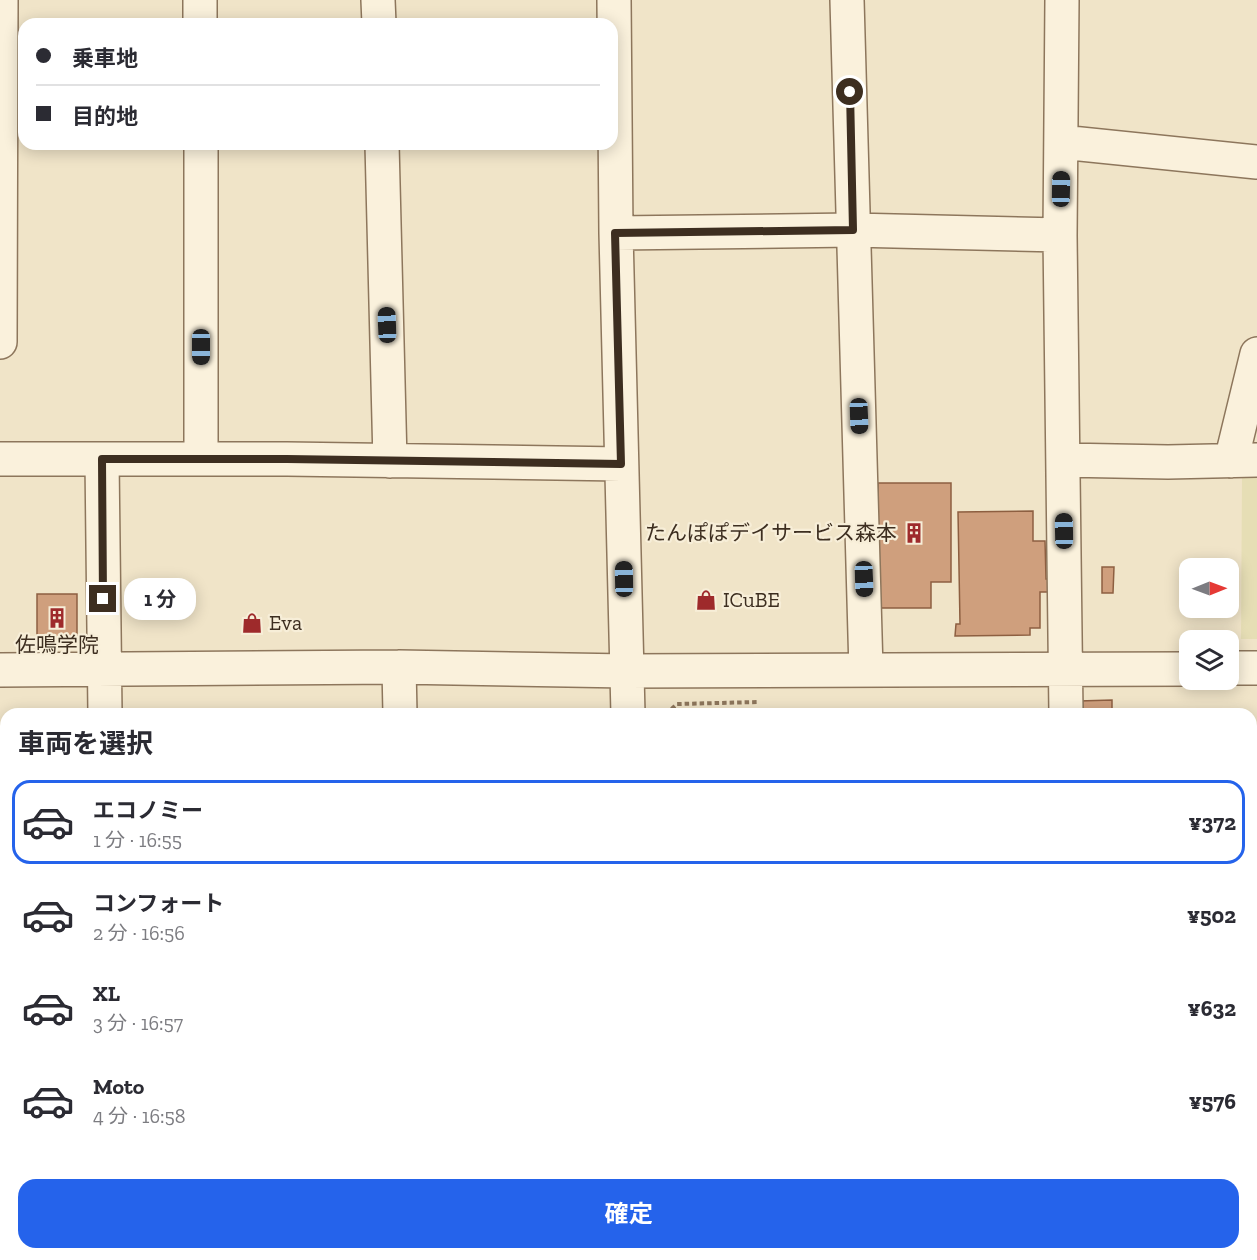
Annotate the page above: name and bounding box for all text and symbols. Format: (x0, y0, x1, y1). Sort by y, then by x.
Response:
text: 乗車地 (72, 45, 138, 72)
route start (836, 78, 863, 105)
text: 目的地 (72, 103, 138, 130)
car (1052, 171, 1070, 207)
car (377, 307, 397, 343)
car (192, 329, 210, 365)
car (849, 398, 869, 434)
car (1055, 513, 1073, 549)
place label: たんぽぽデイサービス森本 (645, 520, 897, 545)
building icon: たんぽぽデイサービス森本 (902, 521, 926, 545)
north arrow (1179, 558, 1239, 618)
map controls (1179, 558, 1239, 690)
car (615, 561, 633, 597)
car (854, 561, 874, 597)
callout: 1 分 (124, 578, 196, 620)
route end (89, 585, 116, 612)
text: 1 分 (144, 587, 176, 611)
place label: ICuBE (723, 587, 780, 612)
shop icon: ICuBE (694, 588, 718, 612)
building icon: 佐鳴学院 (45, 606, 69, 630)
place label: Eva (269, 610, 302, 635)
shop icon: Eva (240, 611, 264, 635)
button: layers (1179, 630, 1239, 690)
place label: 佐鳴学院 (15, 632, 99, 657)
text: 車両を選択 (18, 728, 153, 760)
icon: car (21, 795, 75, 849)
text: エコノミー (93, 797, 203, 824)
text: ¥372 (1188, 809, 1236, 836)
text: 1 分 · 16:55 (93, 828, 182, 852)
icon: car (21, 888, 75, 942)
text: コンフォート (93, 890, 224, 917)
text: ¥502 (1187, 902, 1236, 929)
text: 2 分 · 16:56 (93, 921, 185, 945)
text: XL (93, 980, 120, 1007)
icon: car (21, 981, 75, 1035)
text: ¥632 (1188, 995, 1236, 1022)
text: 3 分 · 16:57 (93, 1011, 183, 1035)
text: Moto (93, 1073, 144, 1100)
icon: car (21, 1074, 75, 1128)
text: ¥576 (1189, 1088, 1236, 1115)
text: 4 分 · 16:58 (93, 1104, 186, 1128)
button: 確定 (18, 1179, 1239, 1248)

